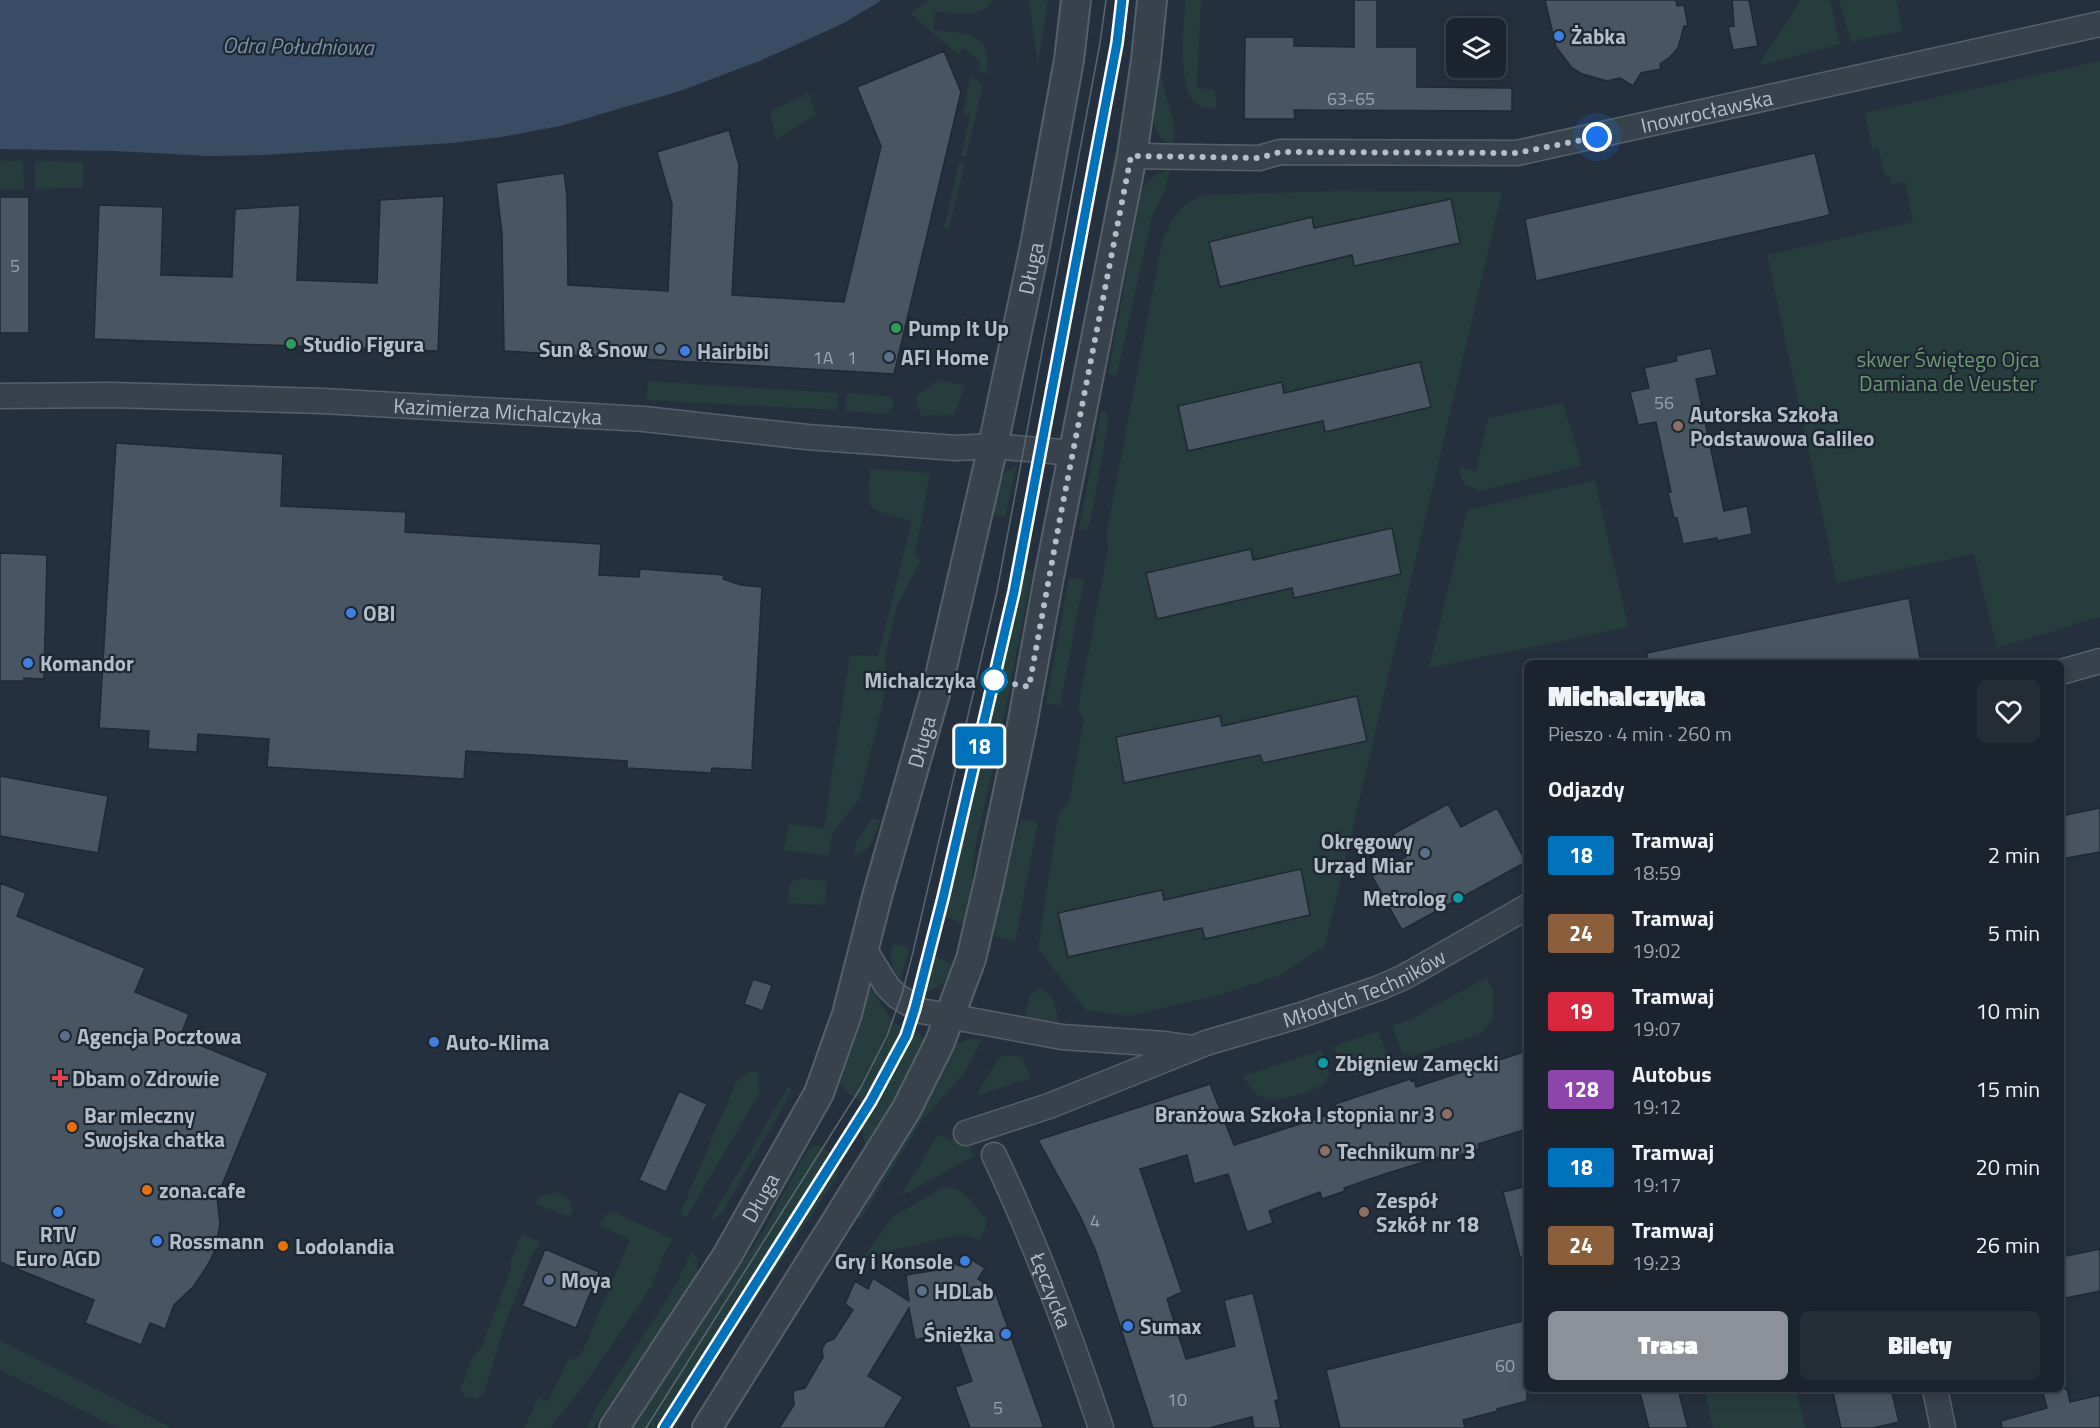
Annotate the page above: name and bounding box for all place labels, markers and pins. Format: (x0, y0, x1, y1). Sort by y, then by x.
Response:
place label: Żabka (1571, 20, 1626, 52)
marker: Żabka (1552, 29, 1566, 43)
place label: Pump It Up (908, 312, 1009, 344)
marker: Pump It Up (889, 321, 903, 335)
place label: Studio Figura (303, 328, 425, 360)
place label: Sun & Snow (539, 333, 648, 365)
place label: Hairbibi (697, 335, 769, 367)
marker: Studio Figura (284, 337, 298, 351)
place label: AFI Home (901, 341, 989, 373)
marker: Sun & Snow (653, 342, 667, 356)
marker: Hairbibi (678, 344, 692, 358)
marker: AFI Home (882, 350, 896, 364)
place label: Autorska Szkoła Podstawowa Galileo (1690, 398, 1874, 454)
marker: Autorska Szkoła Podstawowa Galileo (1671, 419, 1685, 433)
place label: OBI (363, 597, 396, 629)
marker: OBI (344, 606, 358, 620)
place label: Komandor (40, 647, 134, 679)
marker: Komandor (21, 656, 35, 670)
place label: Michalczyka (864, 664, 976, 696)
marker: Michalczyka (981, 667, 1007, 693)
place label: Okręgowy Urząd Miar (1313, 825, 1413, 881)
marker: Okręgowy Urząd Miar (1418, 846, 1432, 860)
place label: Metrolog (1363, 882, 1446, 914)
marker: Metrolog (1451, 891, 1465, 905)
place label: Agencja Pocztowa (77, 1020, 242, 1052)
place label: Auto-Klima (446, 1026, 550, 1058)
marker: Agencja Pocztowa (58, 1029, 72, 1043)
marker: Auto-Klima (427, 1035, 441, 1049)
place label: Zbigniew Zamęcki (1335, 1047, 1499, 1079)
marker: Zbigniew Zamęcki (1316, 1056, 1330, 1070)
place label: Dbam o Zdrowie (72, 1062, 219, 1094)
marker: Dbam o Zdrowie (53, 1071, 67, 1085)
place label: Branżowa Szkoła I stopnia nr 3 (1155, 1098, 1435, 1130)
place label: Bar mleczny Swojska chatka (84, 1099, 225, 1155)
marker: Branżowa Szkoła I stopnia nr 3 (1440, 1107, 1454, 1121)
marker: Bar mleczny Swojska chatka (65, 1120, 79, 1134)
place label: Technikum nr 3 (1337, 1135, 1476, 1167)
marker: Technikum nr 3 (1318, 1144, 1332, 1158)
place label: zona.cafe (159, 1174, 246, 1206)
marker: zona.cafe (140, 1183, 154, 1197)
place label: Zespół Szkół nr 18 (1376, 1184, 1479, 1240)
marker: RTV Euro AGD (51, 1205, 65, 1219)
marker: Zespół Szkół nr 18 (1357, 1205, 1371, 1219)
place label: RTV Euro AGD (15, 1218, 101, 1274)
place label: Rossmann (169, 1225, 264, 1257)
place label: Lodolandia (295, 1230, 395, 1262)
marker: Rossmann (150, 1234, 164, 1248)
marker: Lodolandia (276, 1239, 290, 1253)
place label: Gry i Konsole (835, 1245, 953, 1277)
marker: Gry i Konsole (958, 1254, 972, 1268)
place label: Moya (561, 1264, 611, 1296)
marker: Moya (542, 1273, 556, 1287)
place label: HDLab (934, 1275, 994, 1307)
marker: HDLab (915, 1284, 929, 1298)
place label: Sumax (1140, 1310, 1201, 1342)
place label: Śnieżka (924, 1318, 994, 1350)
marker: Sumax (1121, 1319, 1135, 1333)
marker: Śnieżka (999, 1327, 1013, 1341)

